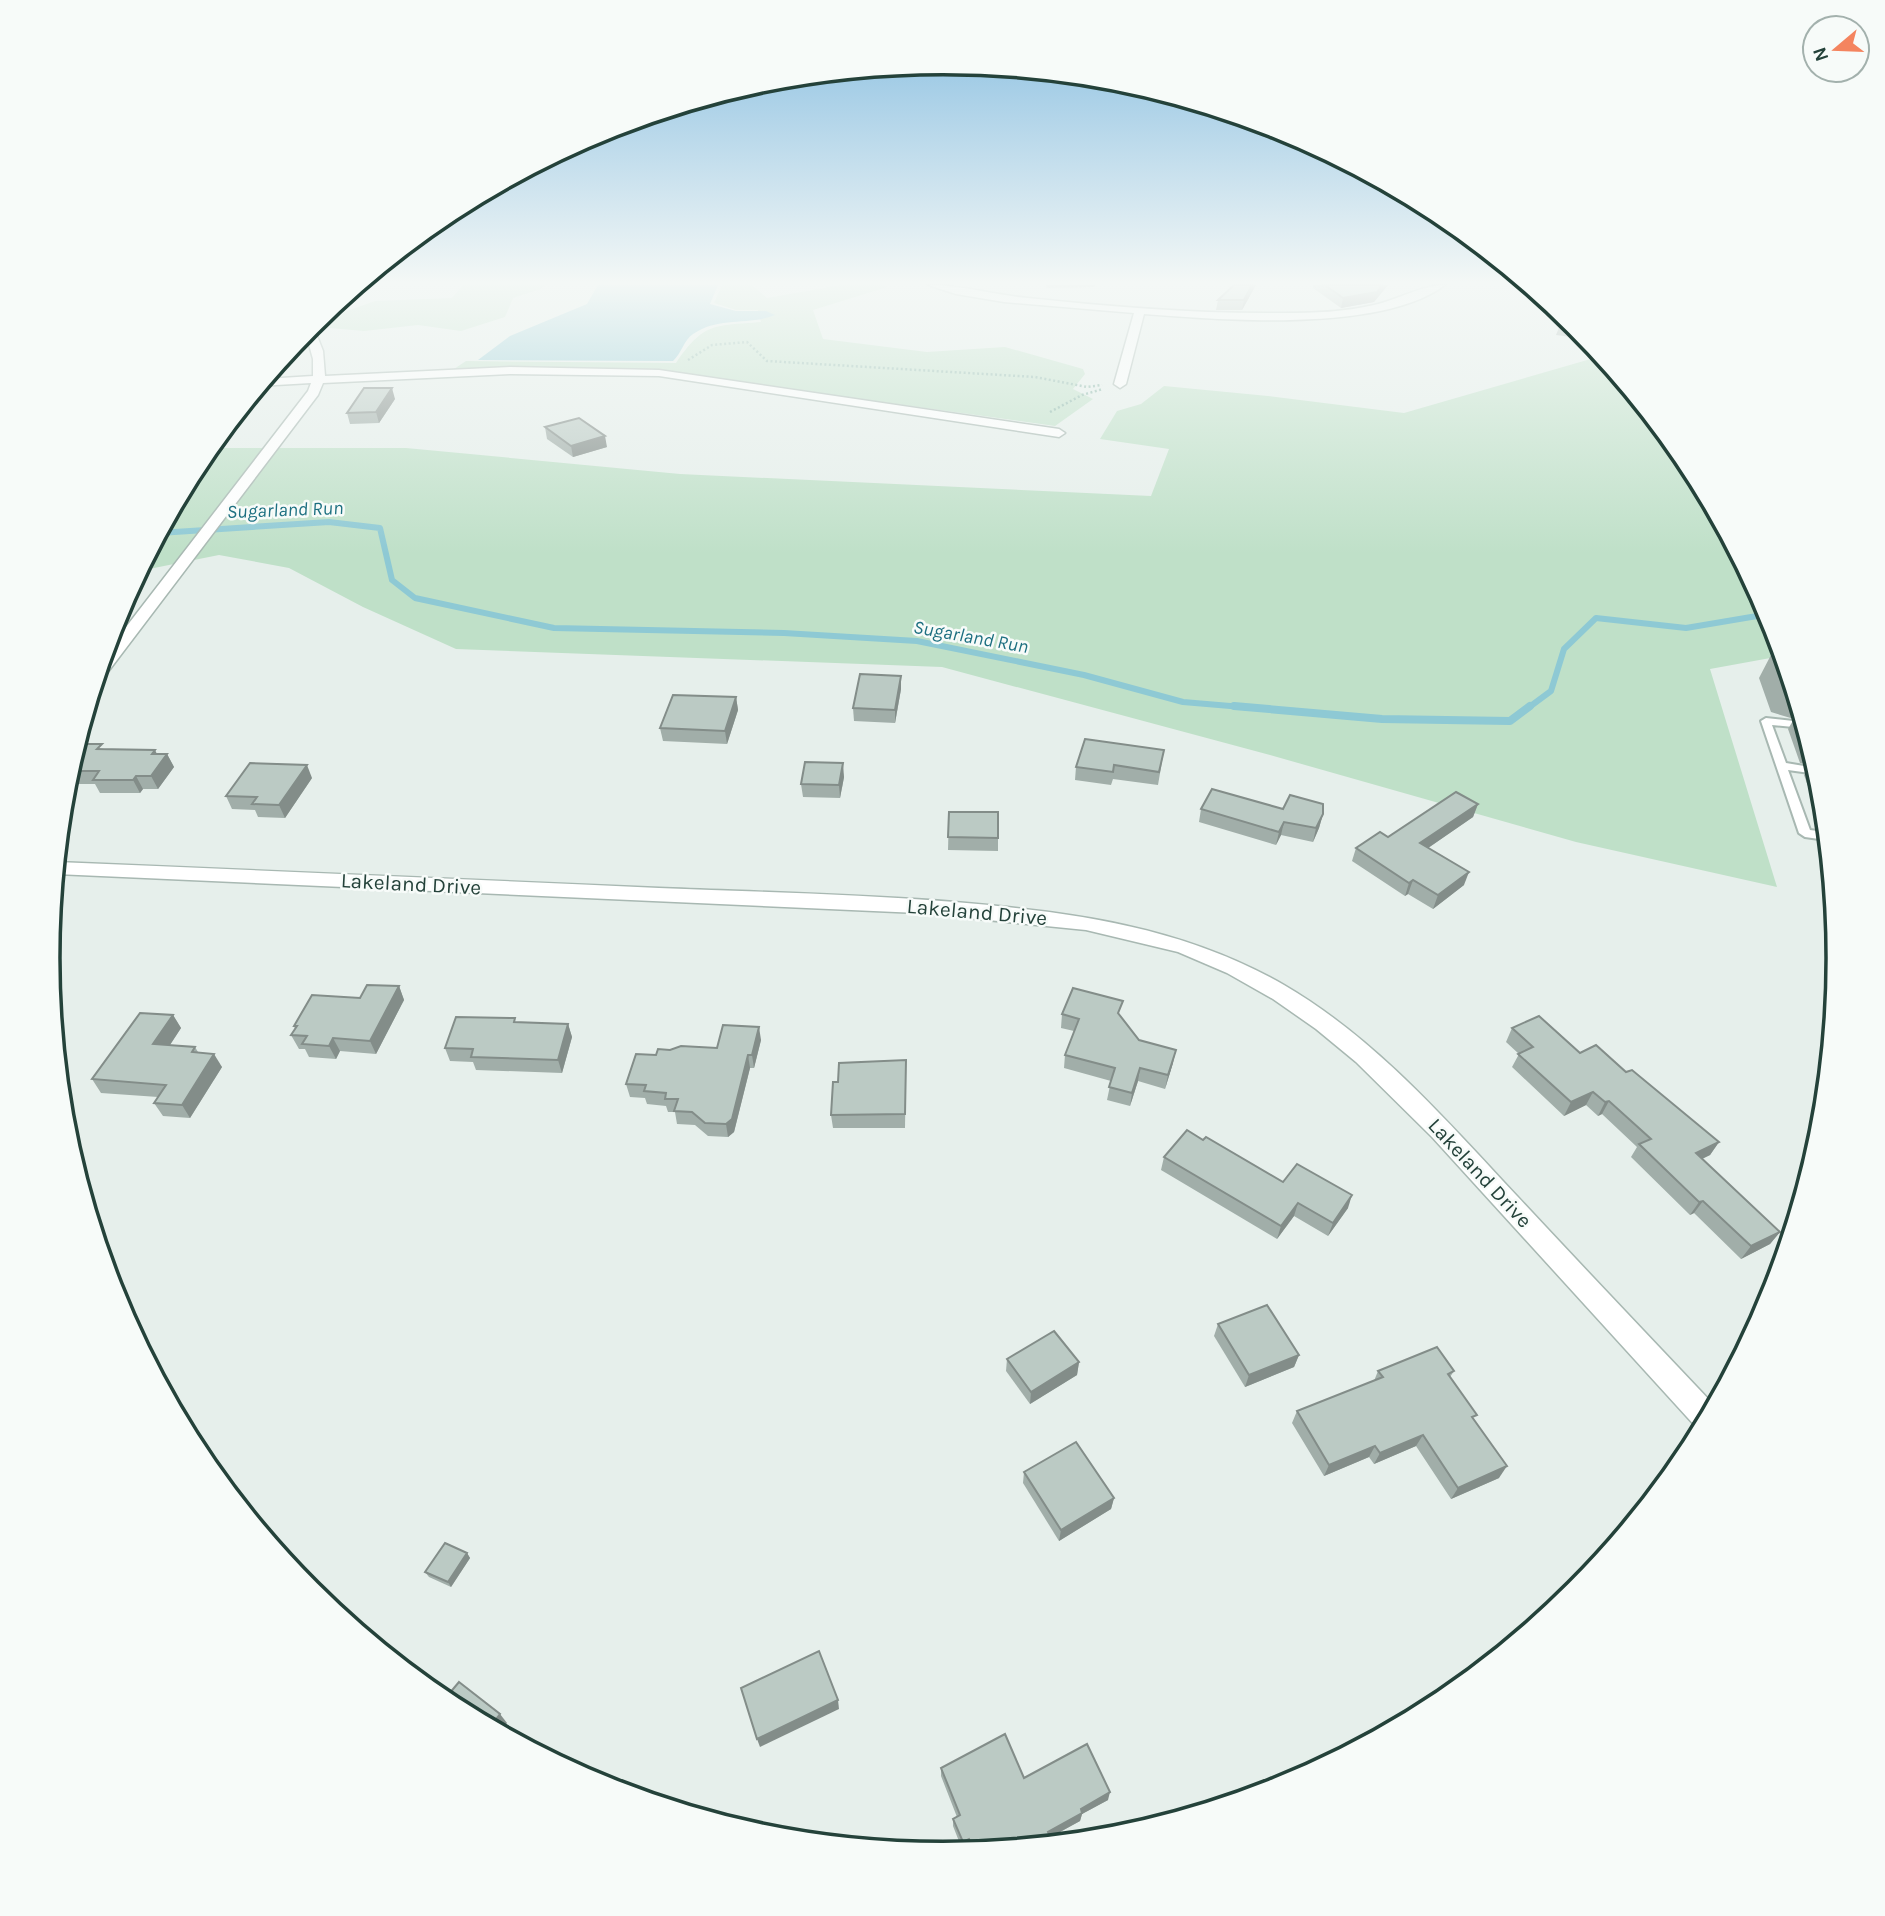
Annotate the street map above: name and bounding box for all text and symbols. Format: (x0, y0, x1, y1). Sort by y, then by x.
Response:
north arrow (1801, 14, 1871, 84)
text: N (1808, 44, 1833, 64)
water label: Sugarland Run (226, 497, 344, 523)
water label: Sugarland Run (912, 616, 1030, 658)
street label: Lakeland Drive (340, 868, 482, 900)
street label: Lakeland Drive (906, 894, 1048, 930)
street label: Lakeland Drive (1423, 1113, 1537, 1233)

